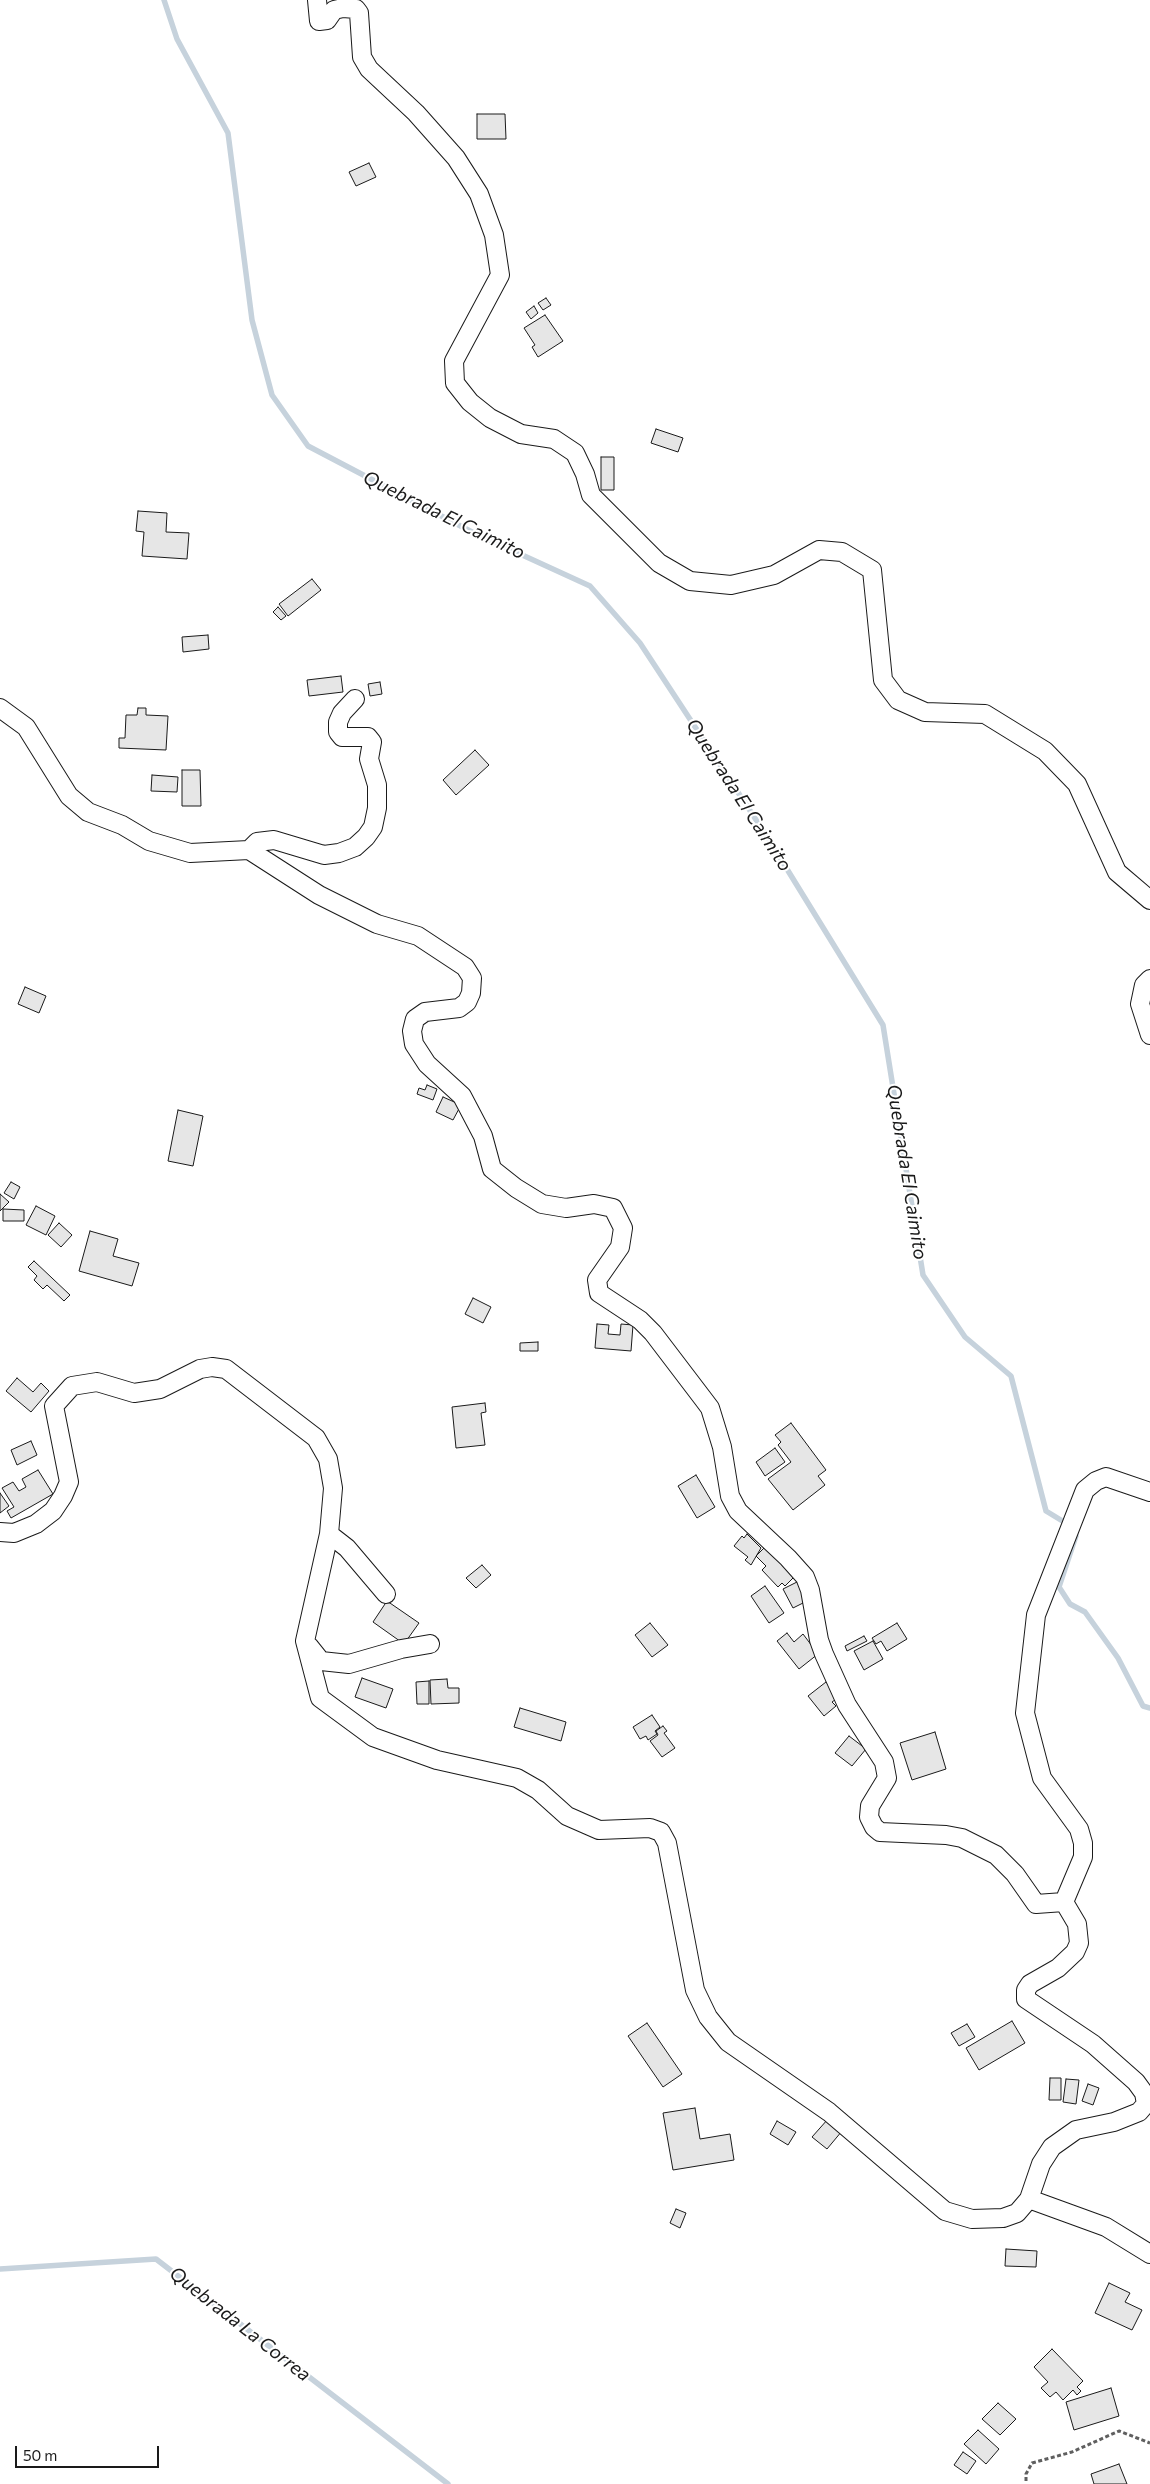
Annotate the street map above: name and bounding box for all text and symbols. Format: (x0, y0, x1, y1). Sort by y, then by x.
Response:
water label: Quebrada El Caimito (359, 466, 529, 564)
water label: Quebrada El Caimito (681, 714, 797, 876)
water label: Quebrada El Caimito (882, 1083, 932, 1261)
water label: Quebrada La Correa (165, 2262, 315, 2386)
scale bar (18, 2436, 161, 2468)
text: 50 m (23, 2446, 57, 2464)

